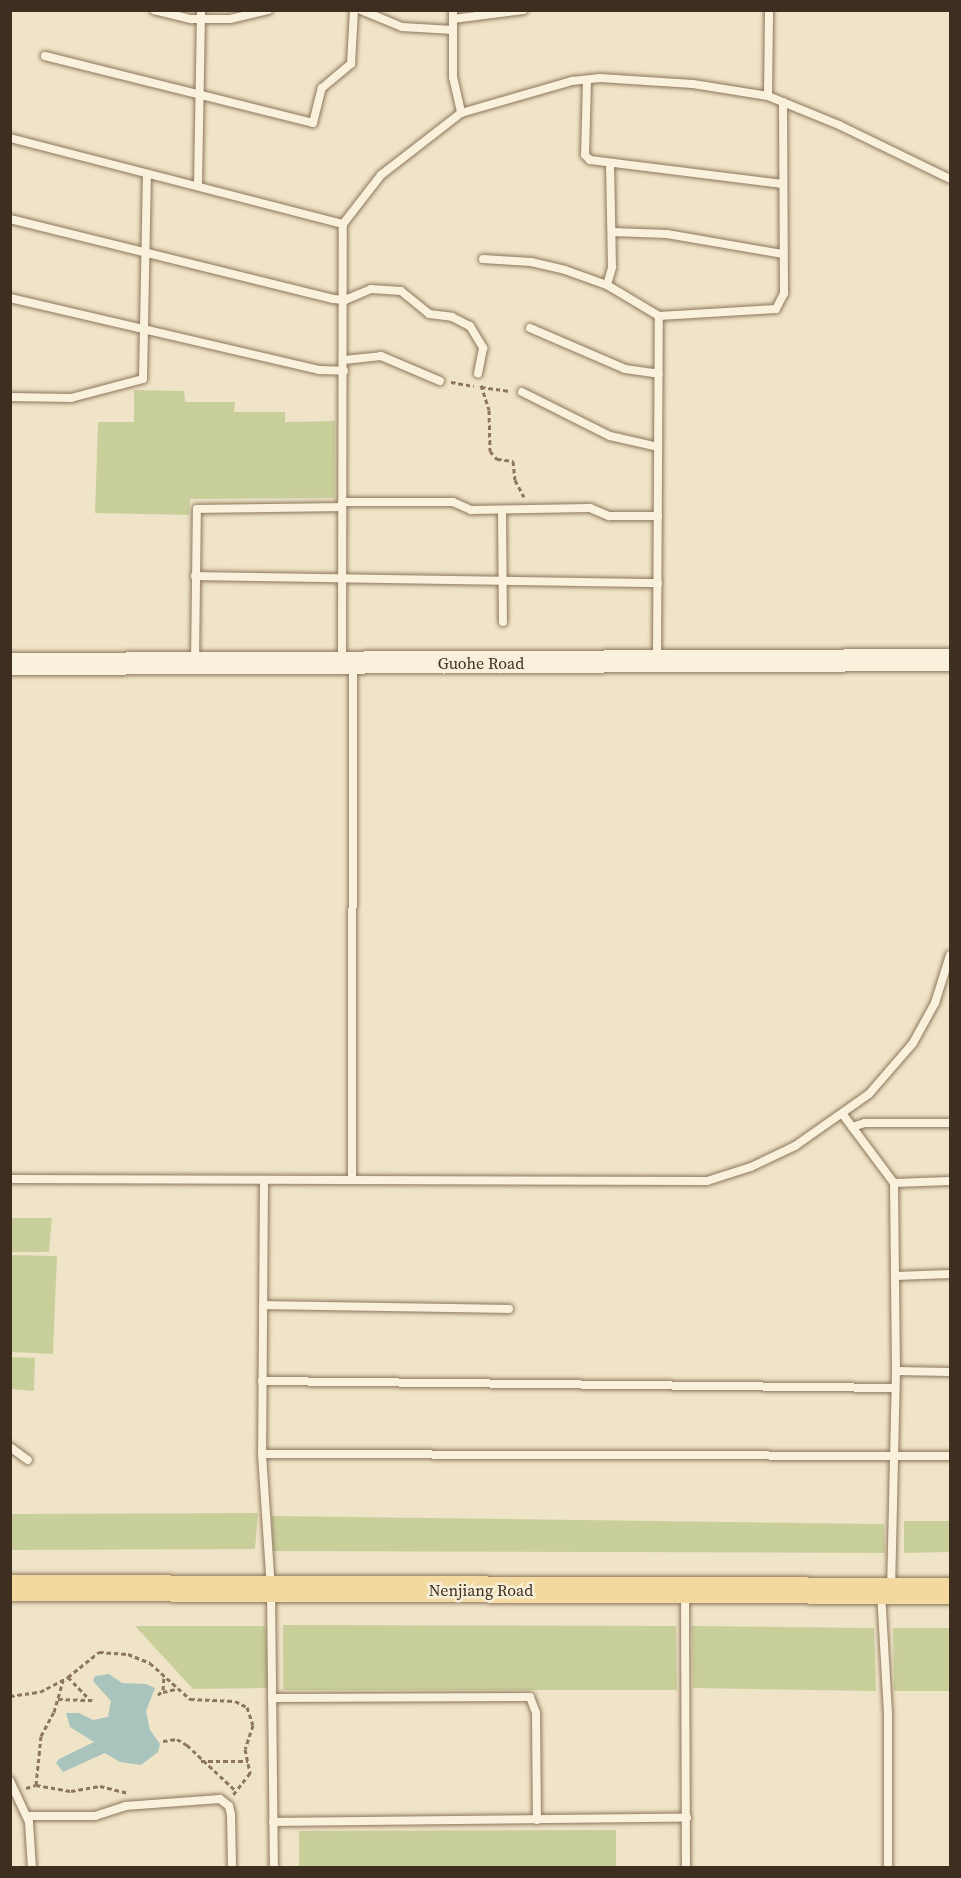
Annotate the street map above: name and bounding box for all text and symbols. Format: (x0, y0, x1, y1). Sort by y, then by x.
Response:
street label: Guohe Road (438, 653, 524, 673)
street label: Nenjiang Road (429, 1580, 533, 1600)

